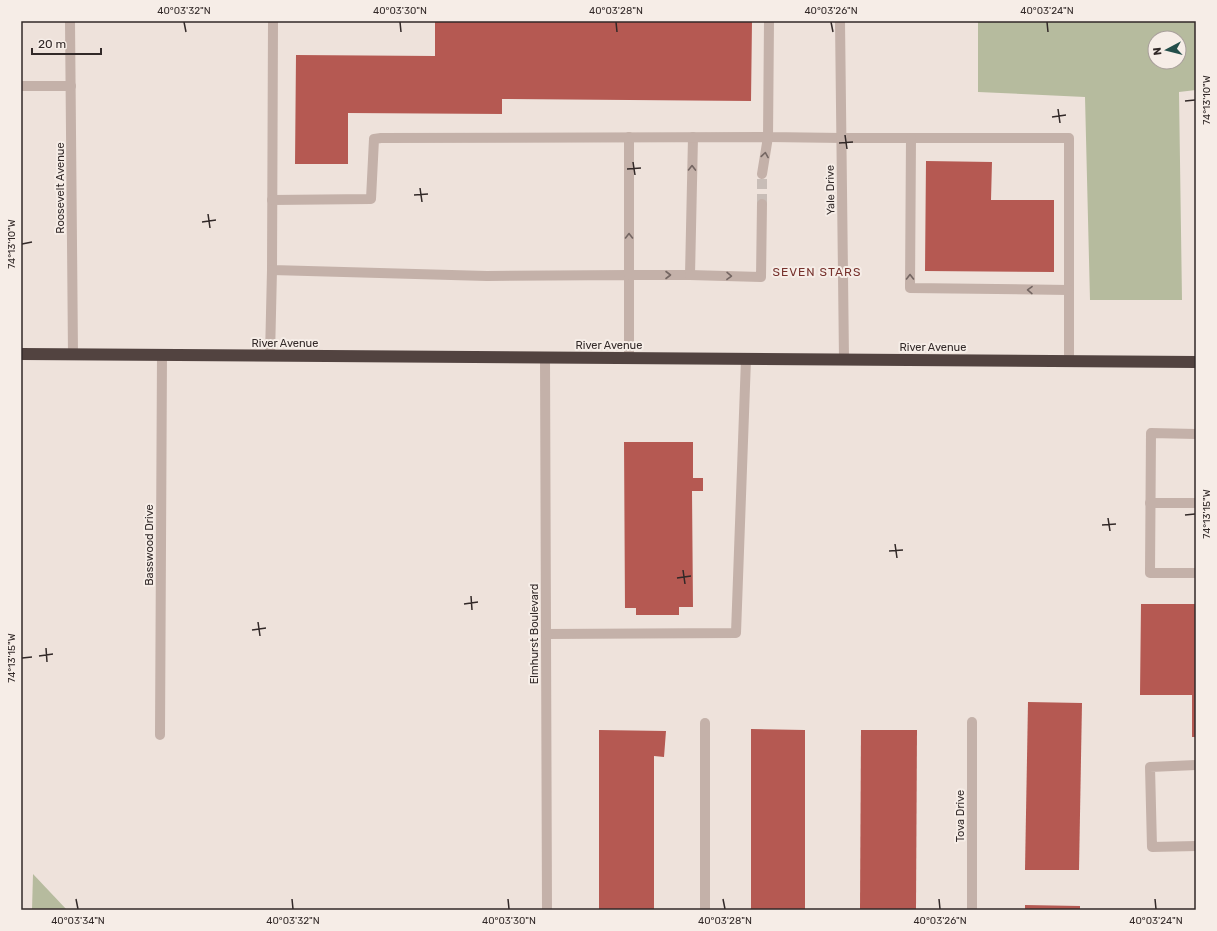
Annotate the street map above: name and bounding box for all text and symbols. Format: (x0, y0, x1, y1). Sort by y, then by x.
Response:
text: 40°03'32"N (157, 5, 211, 17)
text: 40°03'30"N (373, 5, 427, 17)
text: 40°03'28"N (589, 5, 643, 17)
text: 40°03'26"N (804, 5, 858, 17)
text: 40°03'24"N (1020, 5, 1074, 17)
scale bar (32, 30, 101, 56)
north arrow (1147, 30, 1187, 70)
text: 20 m (38, 37, 66, 51)
text: N (1151, 46, 1165, 56)
text: 74°13'10"W (1201, 75, 1213, 125)
street label: Roosevelt Avenue (54, 142, 67, 234)
one-way arrow (760, 152, 769, 159)
one-way arrow (688, 165, 696, 171)
street label: Yale Drive (824, 165, 837, 215)
text: 74°13'10"W (6, 219, 18, 269)
one-way arrow (625, 233, 633, 239)
district label: SEVEN STARS (773, 265, 861, 279)
one-way arrow (665, 271, 671, 279)
one-way arrow (726, 272, 732, 281)
one-way arrow (906, 274, 914, 280)
one-way arrow (1027, 286, 1033, 294)
street label: River Avenue (252, 337, 318, 350)
street label: River Avenue (576, 339, 642, 352)
street label: River Avenue (900, 341, 966, 354)
text: 74°13'15"W (1201, 489, 1213, 539)
street label: Basswood Drive (143, 504, 156, 586)
street label: Elmhurst Boulevard (528, 584, 541, 684)
text: 74°13'15"W (6, 633, 18, 683)
street label: Tova Drive (954, 790, 967, 842)
text: 40°03'34"N (51, 915, 105, 927)
text: 40°03'32"N (266, 915, 320, 927)
text: 40°03'30"N (482, 915, 536, 927)
text: 40°03'28"N (698, 915, 752, 927)
text: 40°03'26"N (913, 915, 967, 927)
text: 40°03'24"N (1129, 915, 1183, 927)

